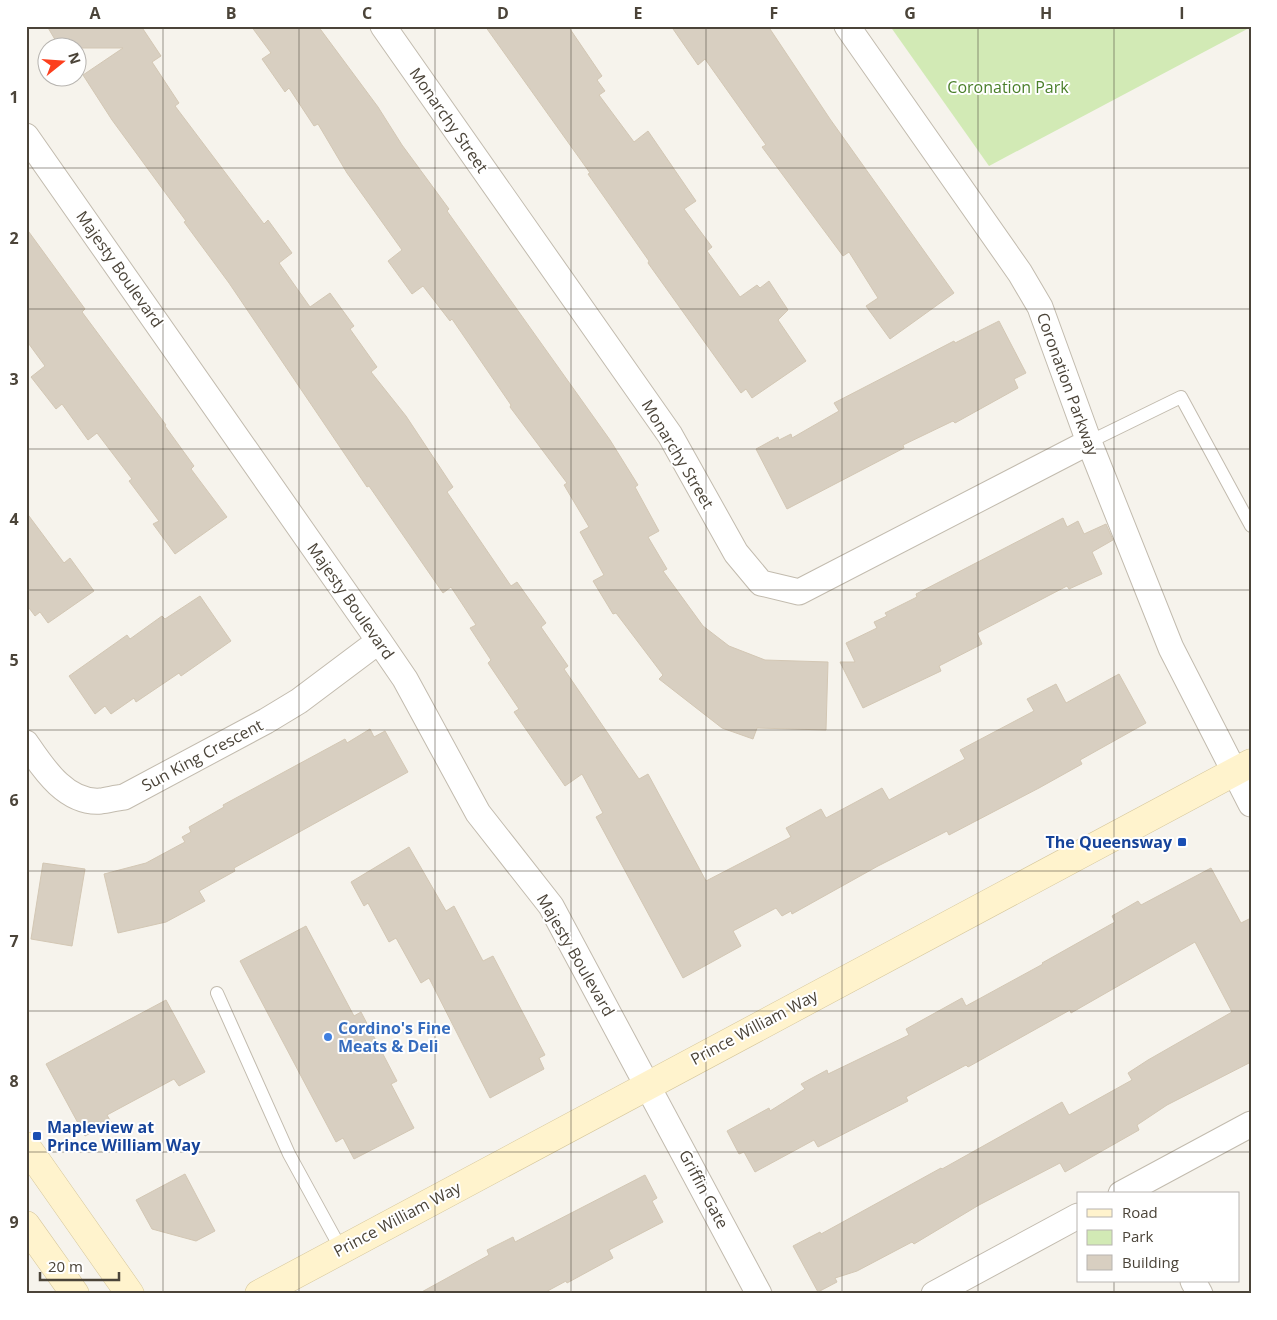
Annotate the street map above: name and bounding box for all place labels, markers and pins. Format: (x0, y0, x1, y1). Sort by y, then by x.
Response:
place label: The Queensway (1046, 831, 1173, 853)
marker: The Queensway (1176, 836, 1188, 848)
place label: Cordino's Fine Meats & Deli (338, 1017, 451, 1057)
marker: Cordino's Fine Meats & Deli (322, 1031, 334, 1043)
place label: Mapleview at Prince William Way (47, 1116, 201, 1156)
marker: Mapleview at Prince William Way (31, 1130, 43, 1142)

